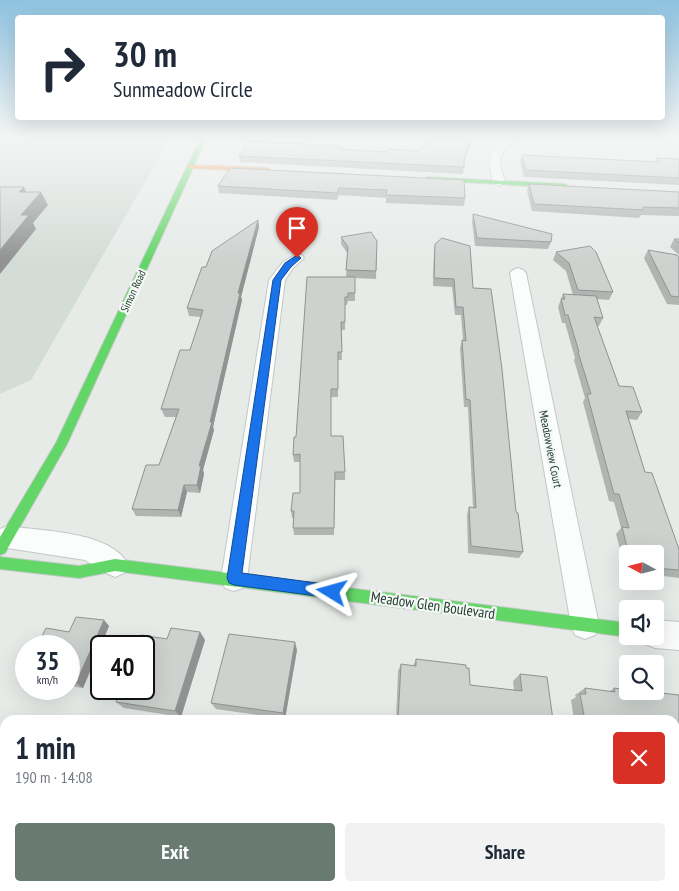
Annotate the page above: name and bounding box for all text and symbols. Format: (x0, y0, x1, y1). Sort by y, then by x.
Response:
text: 30 m (113, 31, 177, 77)
icon: right (30, 35, 95, 100)
text: Sunmeadow Circle (113, 75, 253, 103)
pin (276, 207, 318, 258)
icon: arrive (283, 214, 311, 242)
street label: Simon Road (117, 267, 149, 314)
street label: Meadowview Court (536, 409, 566, 490)
north arrow (619, 545, 664, 590)
map controls (619, 545, 664, 700)
position arrow (305, 565, 357, 617)
street label: Meadow Glen Boulevard (370, 587, 496, 623)
button: sound (619, 600, 664, 645)
speed limit sign: 40 (90, 635, 155, 700)
text: 35 (36, 645, 59, 677)
button: search (619, 655, 664, 700)
text: km/h (37, 672, 58, 687)
text: 1 min (15, 728, 76, 767)
button: close (613, 732, 665, 784)
text: 190 m · 14:08 (15, 767, 93, 787)
button: Exit (15, 823, 335, 881)
button: Share (345, 823, 665, 881)

